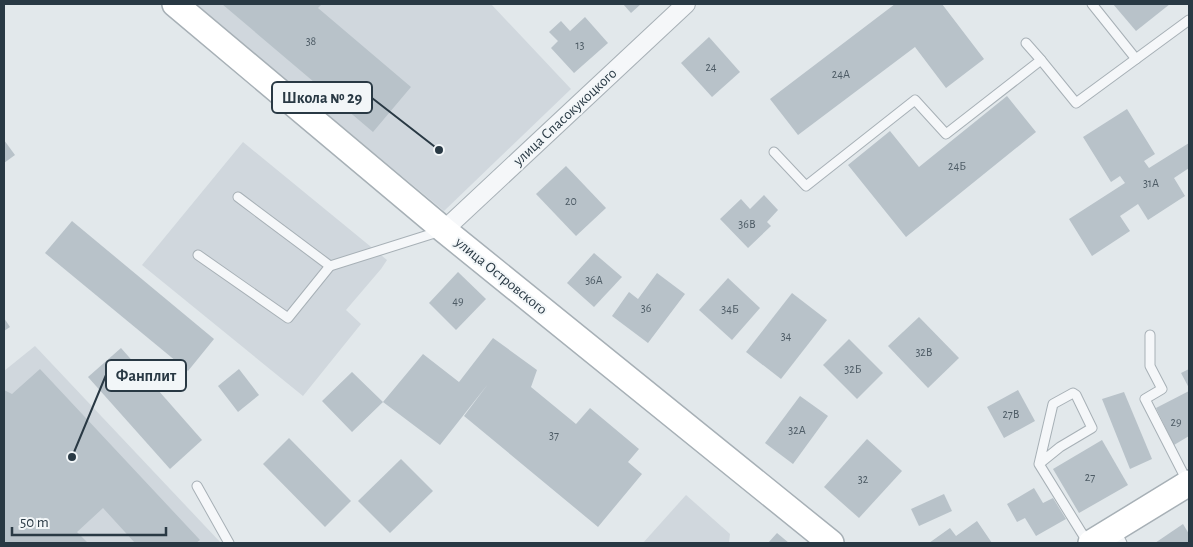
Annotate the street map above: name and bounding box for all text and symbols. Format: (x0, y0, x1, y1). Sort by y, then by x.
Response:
house number: 38 (306, 35, 317, 47)
house number: 13 (575, 39, 585, 51)
house number: 24 (705, 61, 717, 73)
street label: улица Спасокукоцкого (510, 65, 620, 169)
house number: 24А (832, 68, 850, 80)
callout: Школа № 29 (272, 82, 372, 113)
text: Школа № 29 (282, 90, 363, 106)
house number: 24Б (948, 160, 966, 172)
house number: 31А (1143, 177, 1159, 189)
house number: 20 (565, 195, 577, 207)
house number: 36В (738, 218, 756, 230)
street label: улица Островского (451, 234, 550, 317)
house number: 36А (585, 274, 603, 286)
house number: 49 (452, 295, 464, 307)
house number: 36 (641, 302, 652, 314)
house number: 34Б (721, 303, 739, 315)
house number: 34 (781, 330, 792, 342)
house number: 32В (915, 346, 933, 358)
callout: Фанплит (106, 360, 186, 391)
house number: 32Б (844, 363, 862, 375)
text: Фанплит (116, 368, 177, 384)
house number: 27В (1002, 408, 1020, 420)
house number: 29 (1170, 416, 1182, 428)
house number: 32А (788, 424, 806, 436)
house number: 37 (549, 429, 559, 441)
house number: 27 (1085, 471, 1095, 483)
house number: 32 (858, 473, 869, 485)
scale bar (12, 504, 166, 536)
text: 50 m (20, 515, 49, 530)

